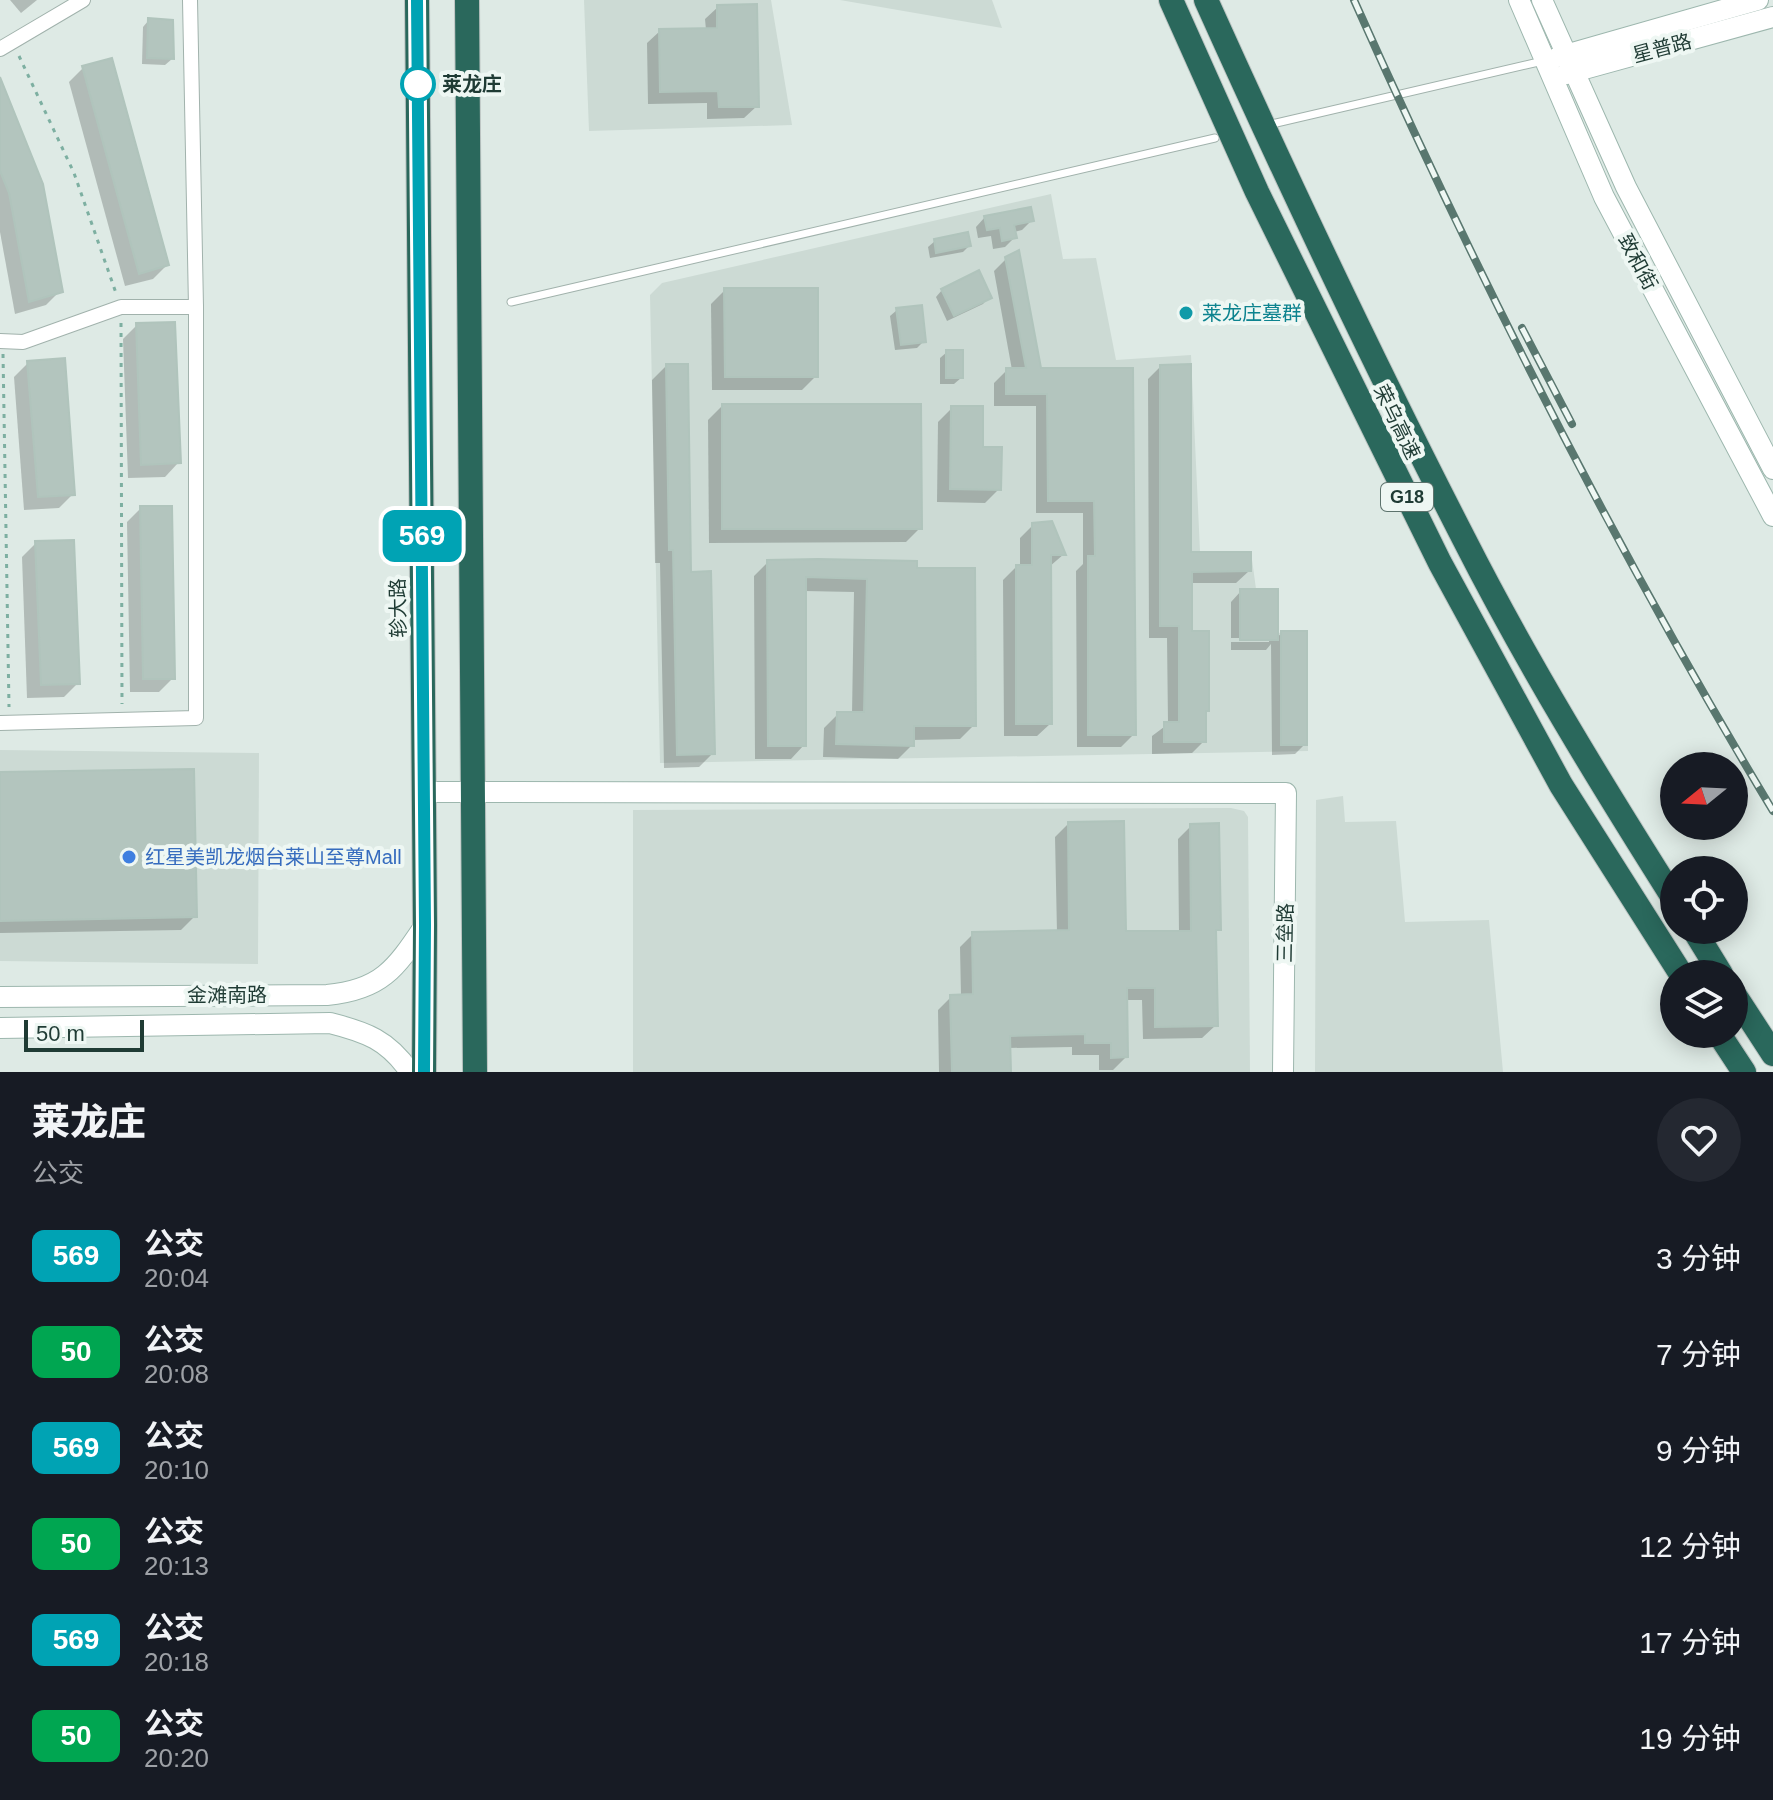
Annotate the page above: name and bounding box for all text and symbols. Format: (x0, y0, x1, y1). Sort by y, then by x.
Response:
street label: 星普路 (1630, 30, 1694, 66)
marker: 莱龙庄 (401, 67, 435, 101)
place label: 莱龙庄 (442, 73, 502, 95)
street label: 致和街 (1614, 230, 1662, 294)
place label: 莱龙庄墓群 (1202, 302, 1302, 324)
marker: 莱龙庄墓群 (1177, 304, 1195, 322)
street label: 荣乌高速 (1370, 381, 1424, 463)
road number: G18 (1381, 483, 1433, 511)
line badge: 569 (376, 510, 468, 562)
text: 569 (399, 520, 445, 551)
street label: 轸大路 (386, 578, 410, 638)
north arrow (1660, 752, 1748, 840)
map controls (1660, 752, 1748, 1048)
place label: 红星美凯龙烟台莱山至尊Mall (145, 846, 402, 868)
marker: 红星美凯龙烟台莱山至尊Mall (120, 848, 138, 866)
button: locate (1660, 856, 1748, 944)
street label: 三垒路 (1273, 903, 1297, 963)
button: layers (1660, 960, 1748, 1048)
street label: 金滩南路 (187, 984, 267, 1006)
scale bar (24, 1016, 144, 1052)
text: 50 m (36, 1021, 85, 1046)
button: heart (1657, 1098, 1741, 1182)
text: 莱龙庄 (32, 1101, 146, 1143)
text: 公交 (32, 1158, 84, 1188)
text: 公交 (144, 1227, 204, 1260)
text: 569 (53, 1240, 99, 1271)
text: 3 分钟 (1656, 1242, 1741, 1275)
text: 20:04 (144, 1263, 209, 1293)
text: 公交 (144, 1323, 204, 1356)
text: 50 (60, 1336, 92, 1367)
text: 7 分钟 (1656, 1338, 1741, 1371)
text: 20:08 (144, 1359, 209, 1389)
text: 公交 (144, 1419, 204, 1452)
text: 569 (53, 1432, 99, 1463)
text: 9 分钟 (1656, 1434, 1741, 1467)
text: 20:10 (144, 1455, 209, 1485)
text: 公交 (144, 1515, 204, 1548)
text: 50 (60, 1528, 92, 1559)
text: 12 分钟 (1639, 1530, 1741, 1563)
text: 20:13 (144, 1551, 209, 1581)
text: 公交 (144, 1611, 204, 1644)
text: 569 (53, 1624, 99, 1655)
text: 17 分钟 (1639, 1626, 1741, 1659)
text: 20:18 (144, 1647, 209, 1677)
text: 公交 (144, 1707, 204, 1740)
text: 50 (60, 1720, 92, 1751)
text: 19 分钟 (1639, 1722, 1741, 1755)
text: 20:20 (144, 1743, 209, 1773)

